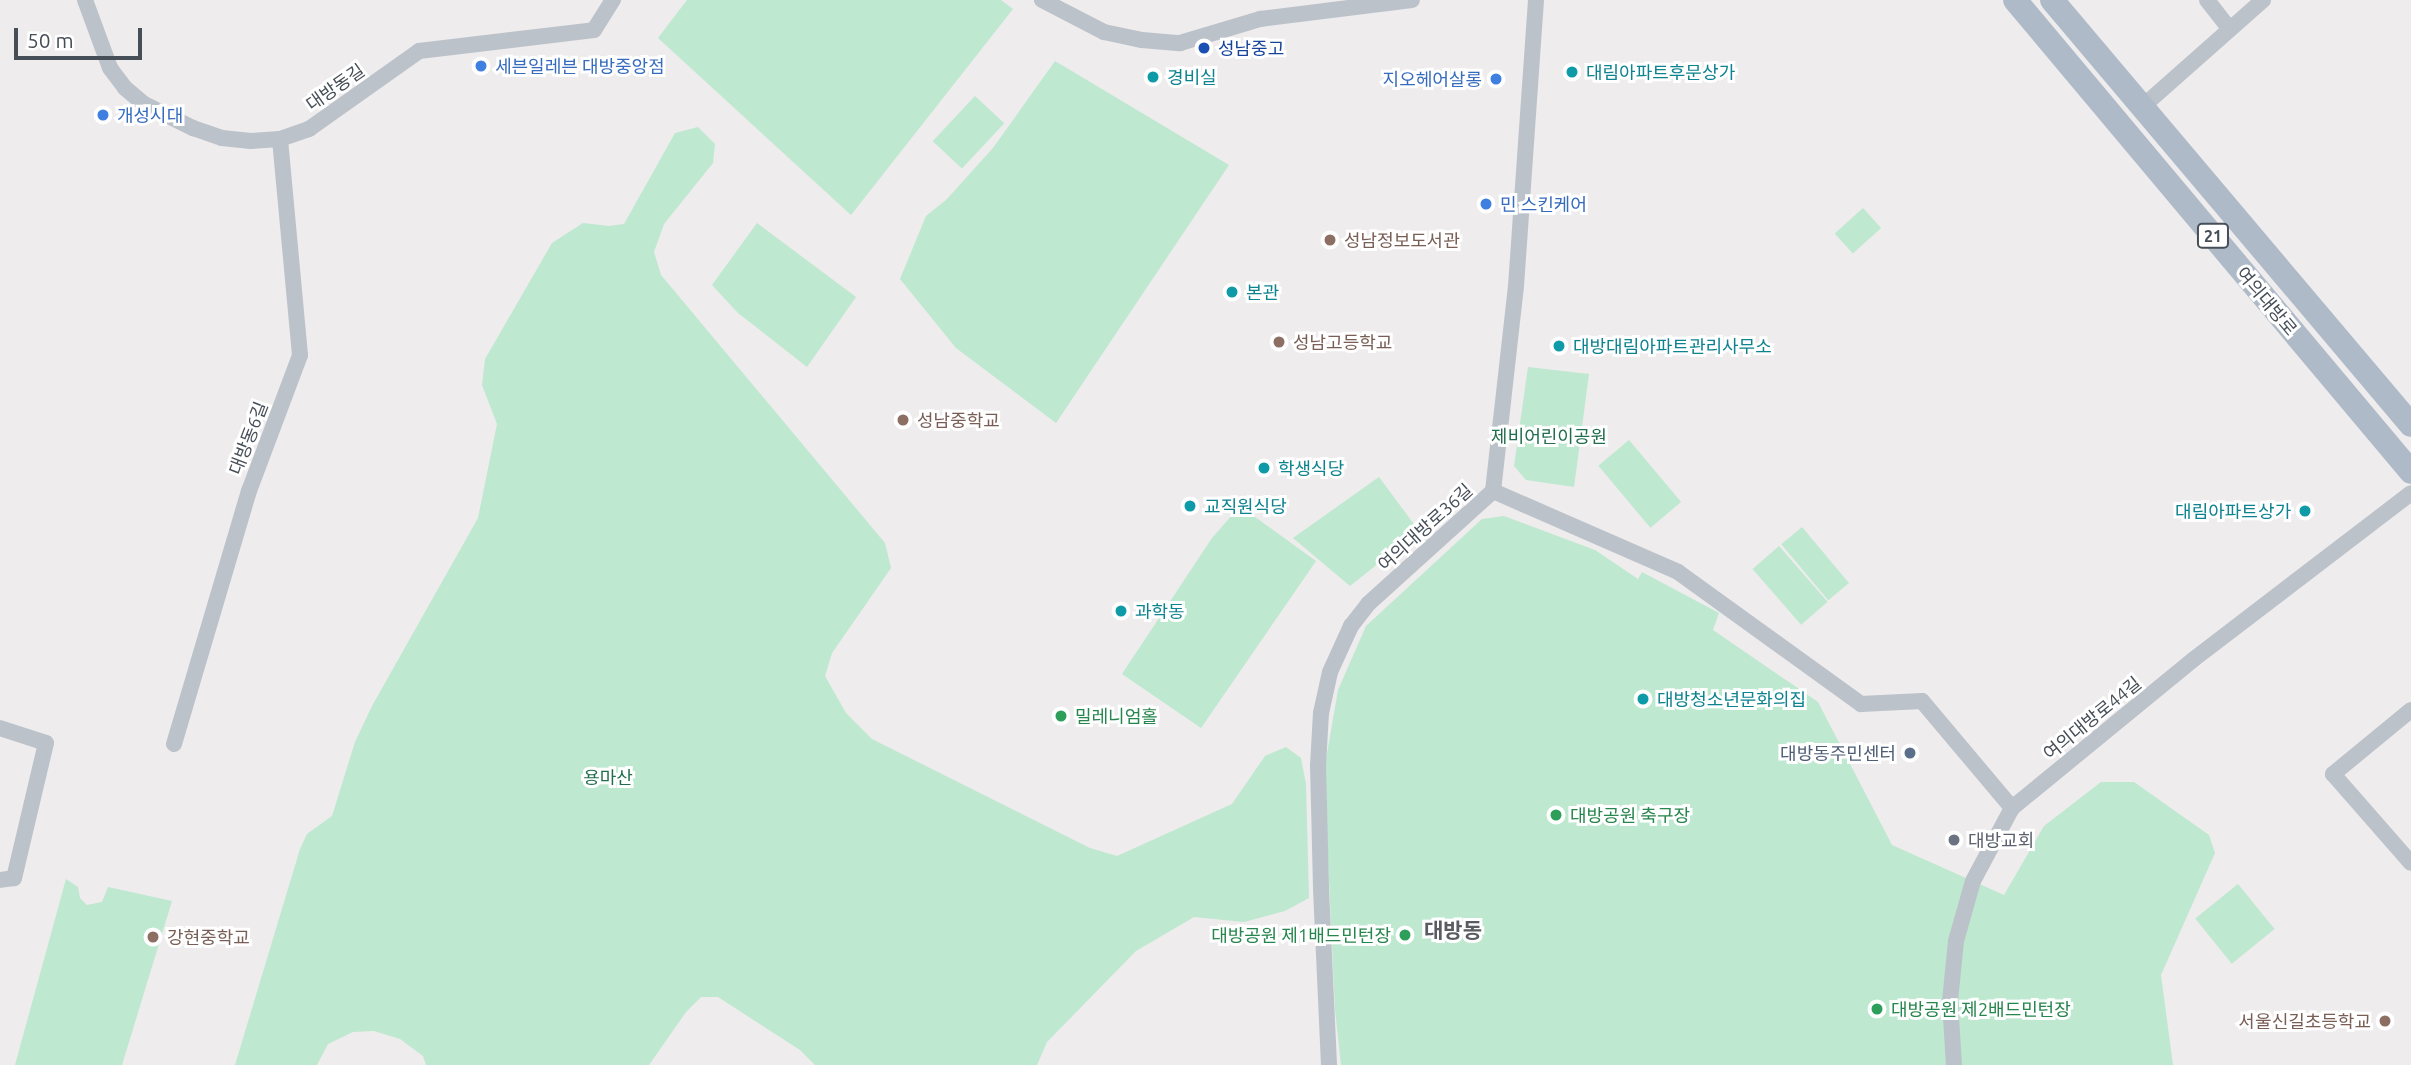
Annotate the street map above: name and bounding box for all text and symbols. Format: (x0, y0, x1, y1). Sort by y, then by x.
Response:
scale bar (18, 14, 145, 58)
text: 50 m (27, 28, 74, 52)
place label: 성남중고 (1218, 37, 1284, 59)
marker: 성남중고 (1196, 40, 1212, 56)
place label: 세븐일레븐 대방중앙점 (495, 55, 665, 77)
marker: 세븐일레븐 대방중앙점 (473, 58, 489, 74)
street label: 대방동길 (302, 59, 368, 115)
place label: 대림아파트후문상가 (1586, 61, 1735, 83)
marker: 대림아파트후문상가 (1564, 64, 1580, 80)
place label: 경비실 (1167, 66, 1217, 88)
place label: 지오헤어살롱 (1383, 68, 1482, 90)
marker: 경비실 (1145, 69, 1161, 85)
marker: 지오헤어살롱 (1488, 71, 1504, 87)
place label: 개성시대 (117, 104, 183, 126)
marker: 개성시대 (95, 107, 111, 123)
place label: 민 스킨케어 (1500, 193, 1587, 215)
marker: 민 스킨케어 (1478, 196, 1494, 212)
road number: 21 (2196, 224, 2230, 248)
place label: 성남정보도서관 (1344, 229, 1460, 251)
marker: 성남정보도서관 (1322, 232, 1338, 248)
street label: 여의대방로 (2232, 262, 2302, 340)
place label: 본관 (1246, 281, 1279, 303)
marker: 본관 (1224, 284, 1240, 300)
place label: 성남고등학교 (1293, 331, 1392, 353)
marker: 성남고등학교 (1271, 334, 1287, 350)
place label: 대방대림아파트관리사무소 (1573, 335, 1772, 357)
marker: 대방대림아파트관리사무소 (1551, 338, 1567, 354)
street label: 대방동6길 (224, 398, 272, 478)
place label: 성남중학교 (917, 409, 1000, 431)
marker: 성남중학교 (895, 412, 911, 428)
park label: 제비어린이공원 (1491, 425, 1607, 447)
place label: 학생식당 (1278, 457, 1344, 479)
marker: 학생식당 (1256, 460, 1272, 476)
street label: 여의대방로36길 (1373, 479, 1477, 575)
place label: 교직원식당 (1204, 495, 1287, 517)
marker: 교직원식당 (1182, 498, 1198, 514)
place label: 대림아파트상가 (2175, 500, 2291, 522)
marker: 대림아파트상가 (2297, 503, 2313, 519)
place label: 과학동 (1135, 600, 1185, 622)
marker: 과학동 (1113, 603, 1129, 619)
street label: 여의대방로44길 (2039, 672, 2145, 764)
place label: 대방청소년문화의집 (1657, 688, 1806, 710)
marker: 대방청소년문화의집 (1635, 691, 1651, 707)
place label: 밀레니엄홀 (1075, 705, 1158, 727)
marker: 밀레니엄홀 (1053, 708, 1069, 724)
place label: 대방동주민센터 (1780, 742, 1896, 764)
marker: 대방동주민센터 (1902, 745, 1918, 761)
park label: 용마산 (583, 766, 633, 788)
place label: 대방공원 축구장 (1570, 804, 1690, 826)
marker: 대방공원 축구장 (1548, 807, 1564, 823)
place label: 대방교회 (1968, 829, 2034, 851)
marker: 대방교회 (1946, 832, 1962, 848)
district label: 대방동 (1424, 917, 1482, 943)
place label: 대방공원 제1배드민턴장 (1211, 924, 1391, 946)
place label: 강현중학교 (167, 926, 250, 948)
marker: 대방공원 제1배드민턴장 (1397, 927, 1413, 943)
marker: 강현중학교 (145, 929, 161, 945)
place label: 대방공원 제2배드민턴장 (1891, 998, 2071, 1020)
marker: 대방공원 제2배드민턴장 (1869, 1001, 1885, 1017)
place label: 서울신길초등학교 (2239, 1010, 2371, 1032)
marker: 서울신길초등학교 (2377, 1013, 2393, 1029)

